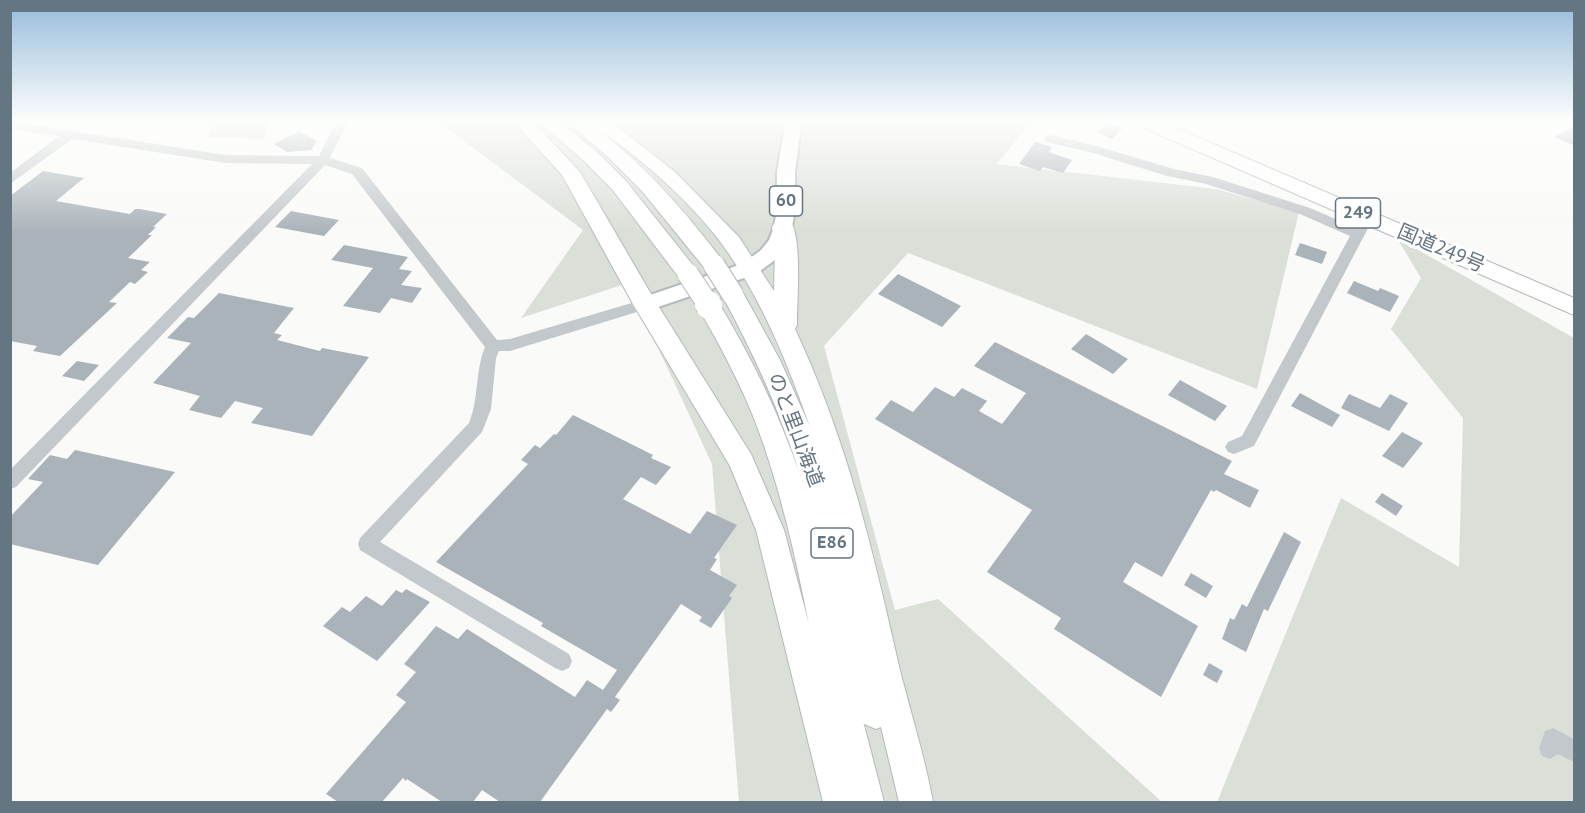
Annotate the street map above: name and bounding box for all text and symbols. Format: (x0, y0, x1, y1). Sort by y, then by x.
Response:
road number: 60 (770, 186, 802, 216)
road number: 249 (1336, 198, 1380, 228)
street label: 国道249号 (1394, 220, 1488, 278)
street label: のと里山海道 (762, 370, 828, 490)
road number: E86 (811, 528, 853, 558)

